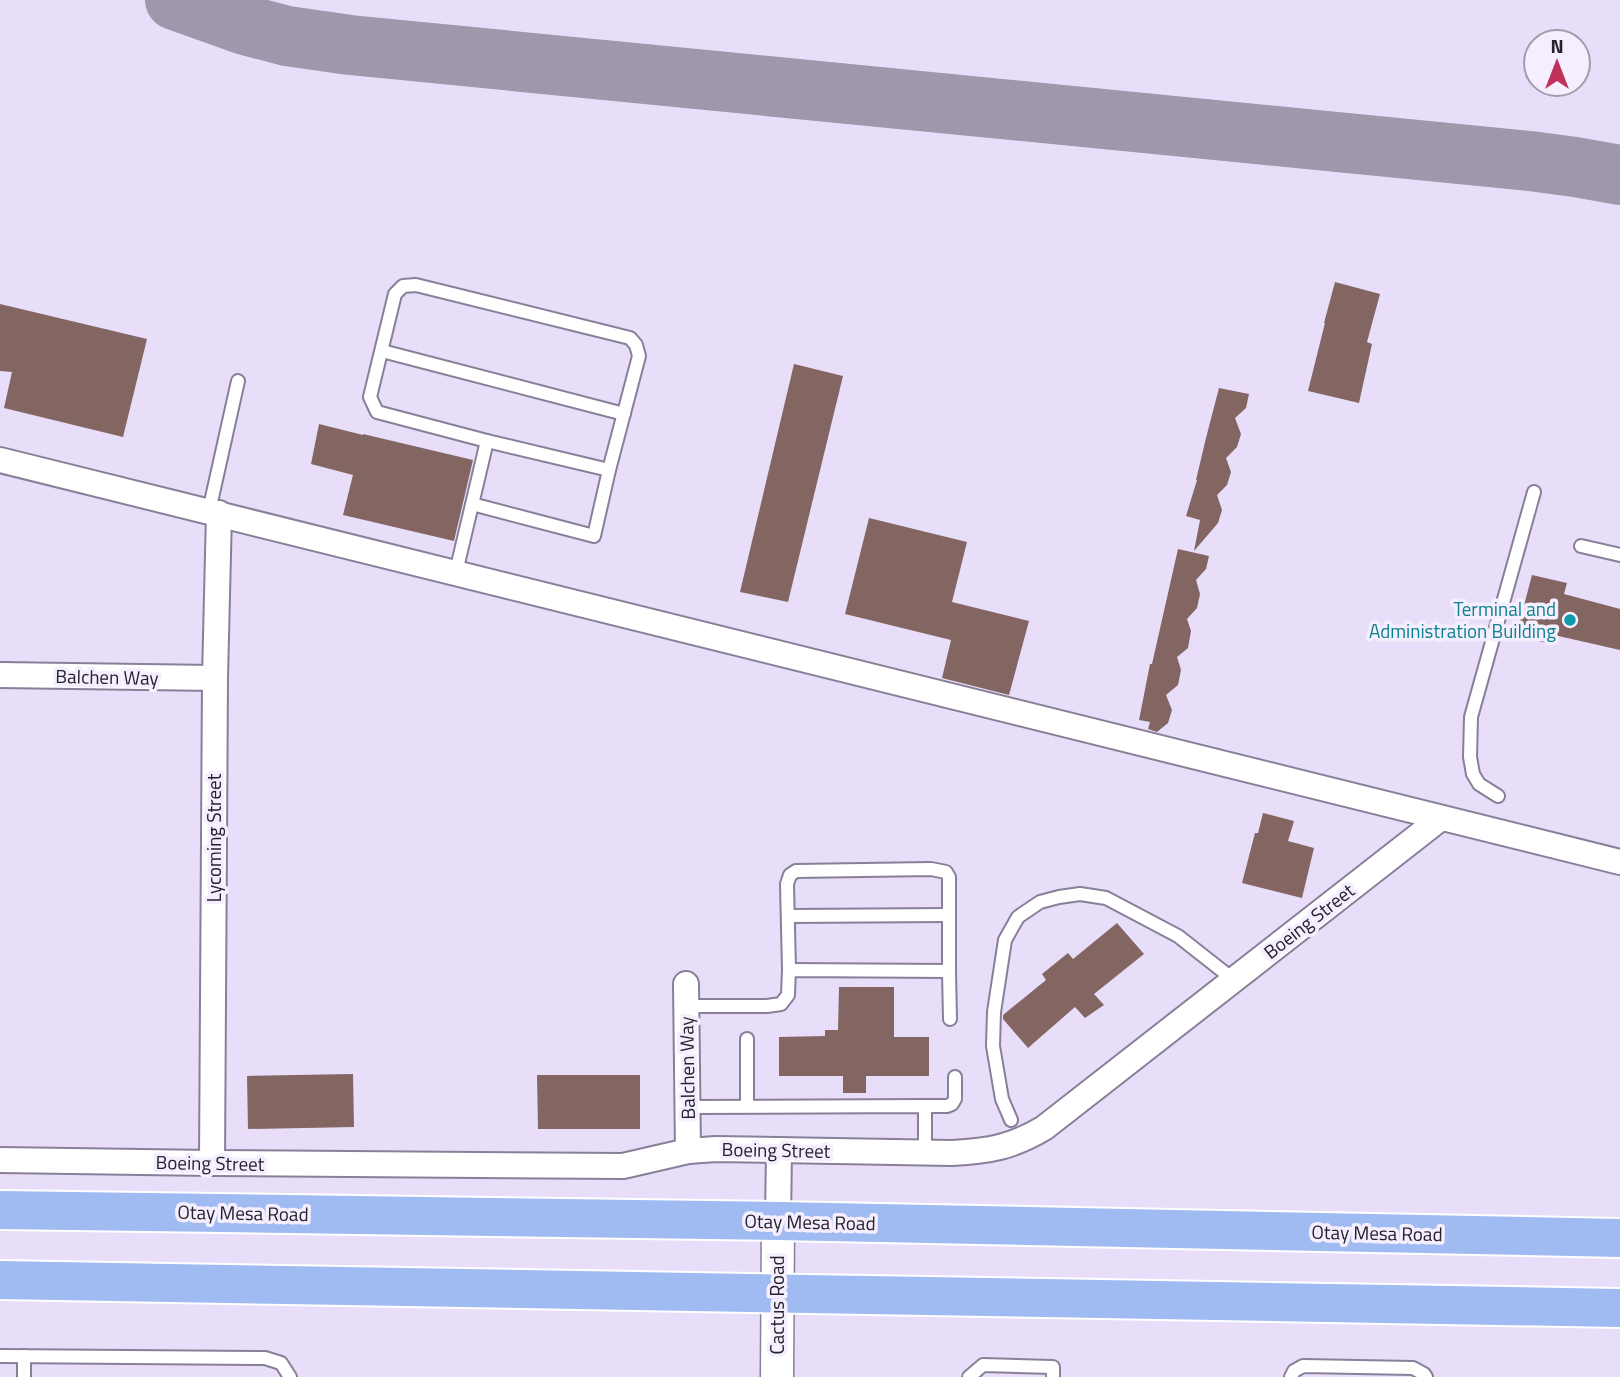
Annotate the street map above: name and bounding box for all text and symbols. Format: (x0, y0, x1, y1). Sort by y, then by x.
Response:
north arrow (1522, 28, 1592, 98)
text: N (1550, 31, 1564, 60)
place label: Terminal and Administration Building (1369, 594, 1556, 645)
marker: Terminal and Administration Building (1562, 612, 1578, 628)
street label: Balchen Way (55, 661, 159, 692)
street label: Lycoming Street (199, 773, 228, 902)
street label: Boeing Street (1257, 876, 1361, 965)
street label: Balchen Way (671, 1016, 702, 1120)
street label: Boeing Street (721, 1134, 831, 1165)
street label: Boeing Street (155, 1147, 265, 1178)
street label: Otay Mesa Road (177, 1197, 309, 1228)
street label: Otay Mesa Road (744, 1206, 876, 1237)
street label: Otay Mesa Road (1311, 1217, 1443, 1248)
street label: Cactus Road (762, 1255, 791, 1355)

